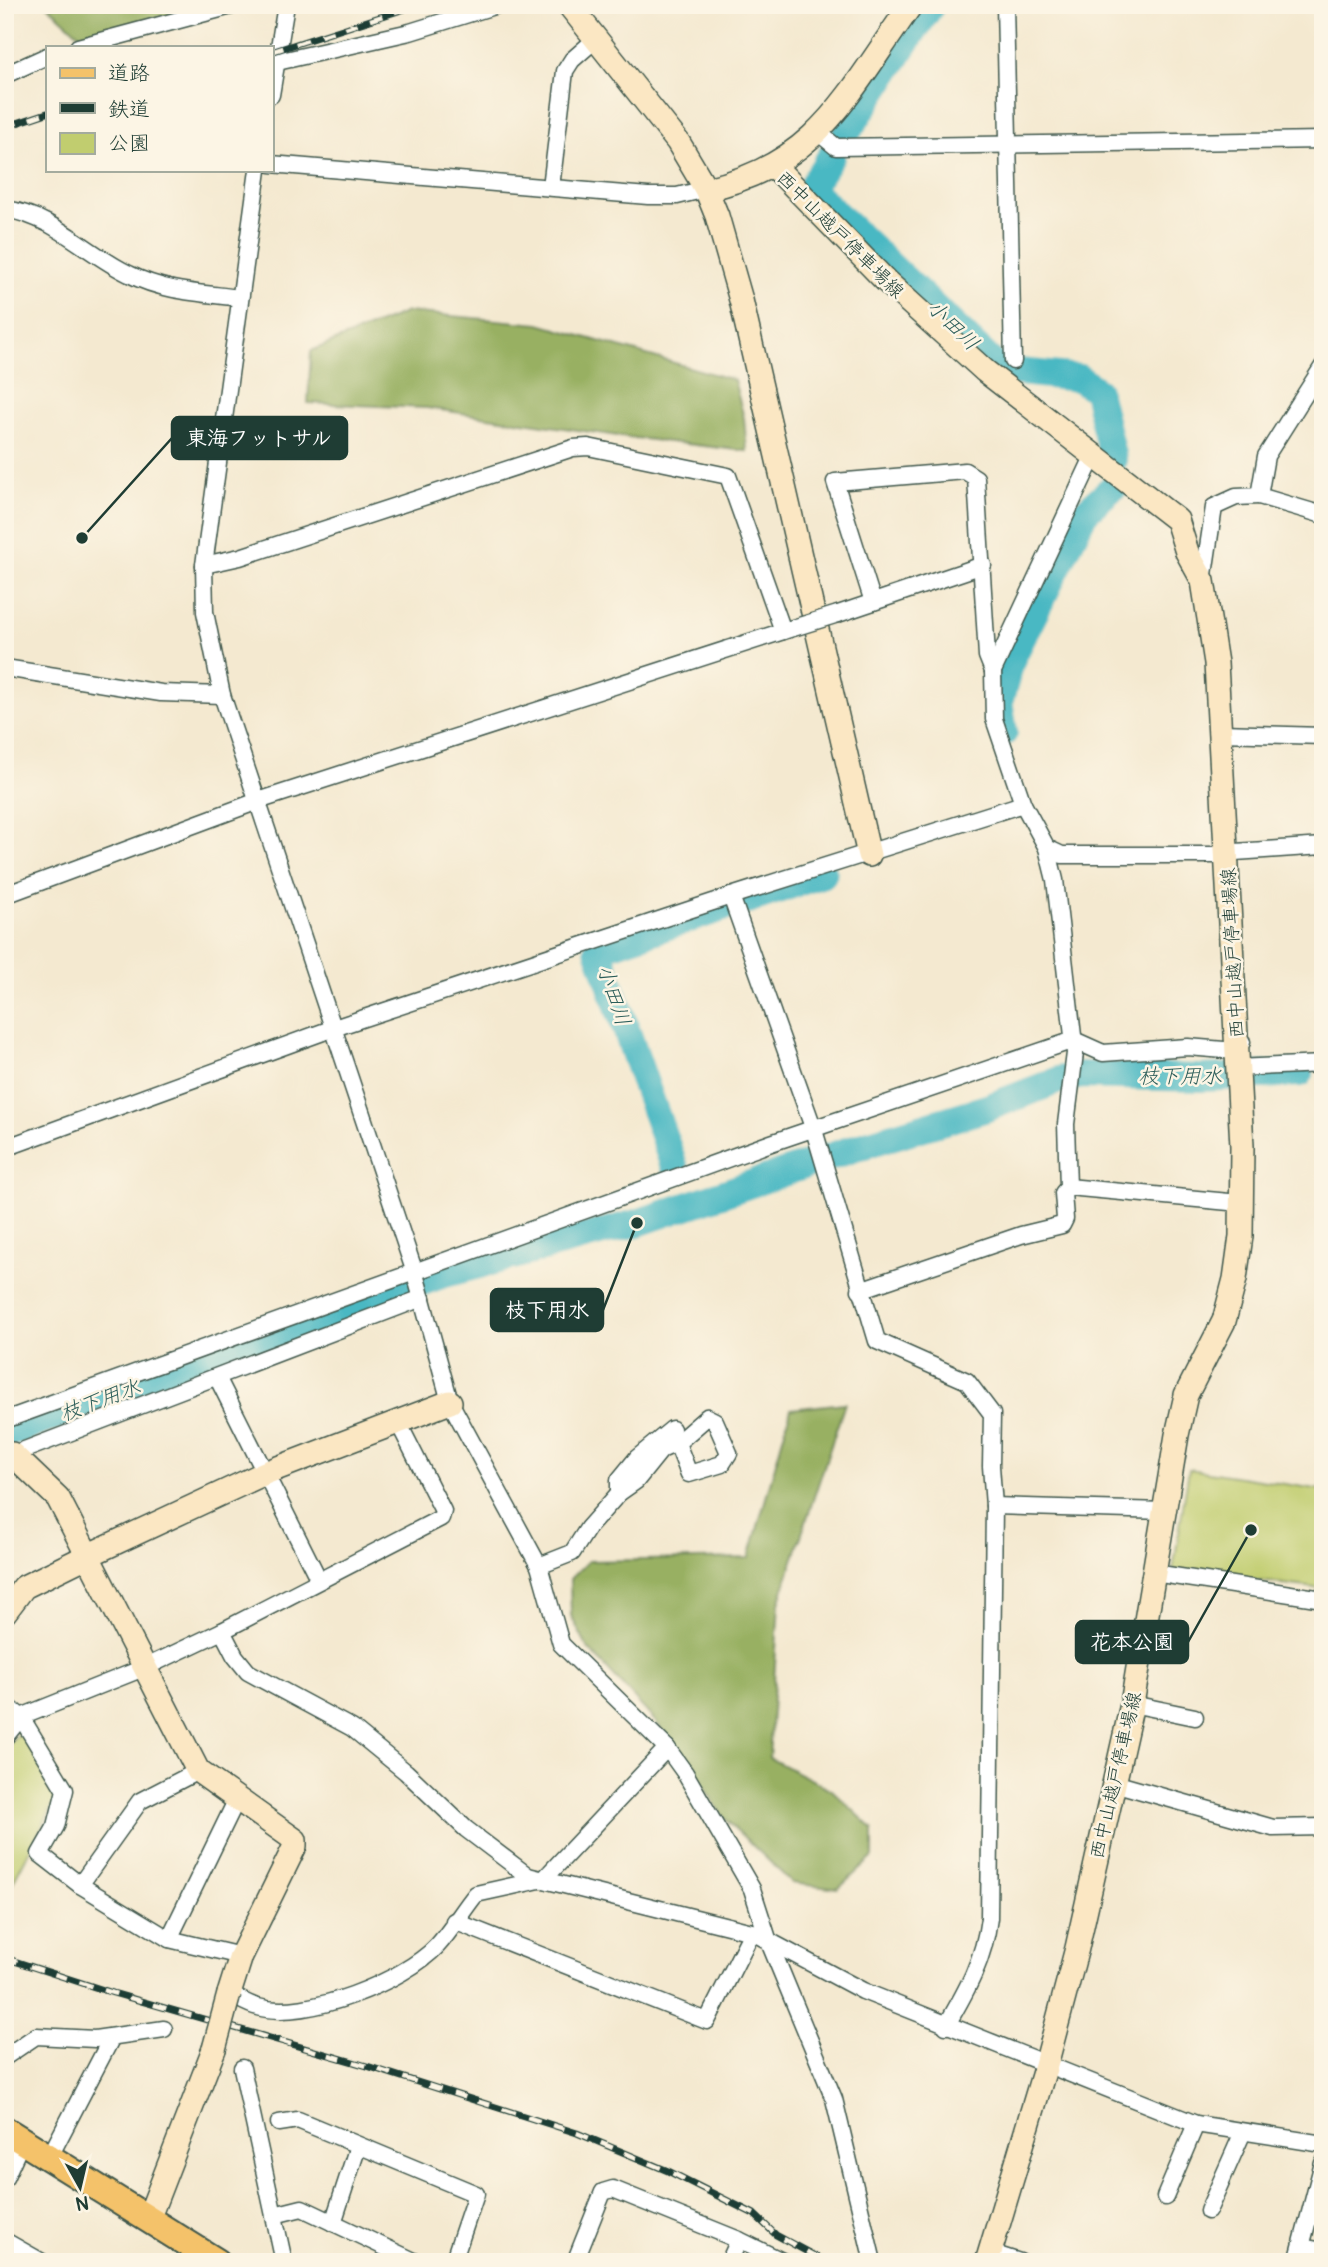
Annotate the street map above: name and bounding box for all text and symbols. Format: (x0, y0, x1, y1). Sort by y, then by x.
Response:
legend (46, 46, 273, 172)
text: 道路 (108, 60, 150, 87)
text: 鉄道 (108, 96, 150, 123)
text: 公園 (108, 130, 150, 157)
street label: 西中山越戸停車場線 (771, 166, 909, 304)
water label: 小田川 (921, 294, 985, 357)
callout: 東海フットサル (172, 417, 347, 459)
text: 東海フットサル (186, 425, 332, 452)
street label: 西中山越戸停車場線 (1217, 867, 1249, 1039)
water label: 小田川 (591, 961, 637, 1029)
water label: 枝下用水 (1138, 1063, 1222, 1090)
callout: 枝下用水 (491, 1289, 603, 1331)
text: 枝下用水 (505, 1297, 589, 1324)
water label: 枝下用水 (56, 1373, 144, 1428)
callout: 花本公園 (1076, 1621, 1188, 1663)
text: 花本公園 (1090, 1629, 1174, 1656)
street label: 西中山越戸停車場線 (1085, 1689, 1147, 1861)
north arrow (46, 2152, 116, 2222)
text: N (74, 2190, 90, 2216)

